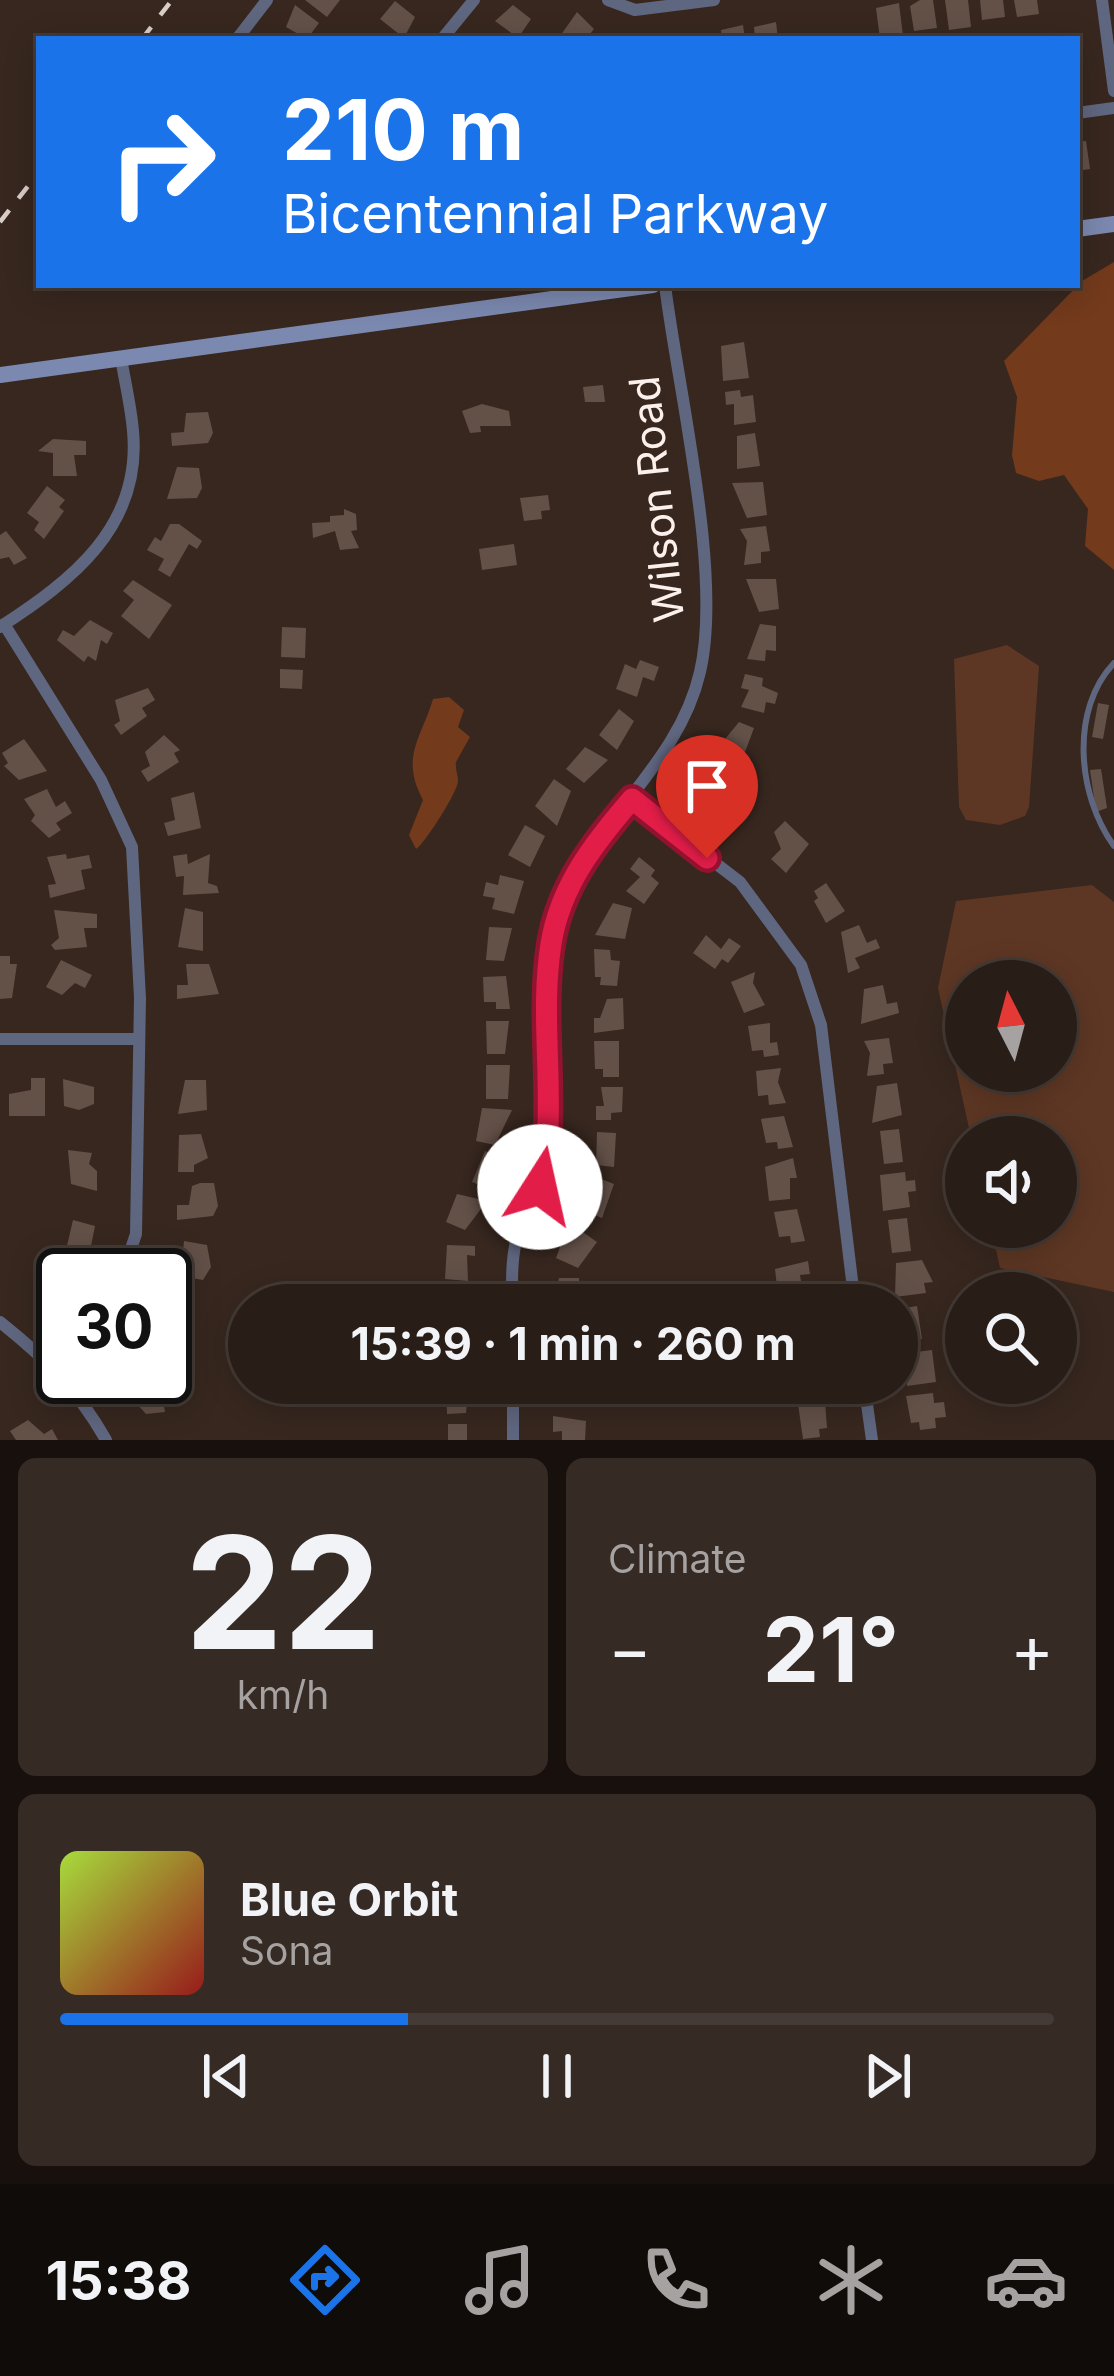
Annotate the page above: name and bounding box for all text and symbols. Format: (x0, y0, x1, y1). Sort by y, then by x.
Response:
text: 210 m (282, 79, 524, 180)
icon: right (84, 84, 240, 240)
text: Bicentennial Parkway (282, 181, 828, 246)
street label: Wilson Road (618, 373, 694, 625)
pin (656, 735, 758, 858)
icon: arrive (674, 753, 740, 819)
north arrow (945, 960, 1077, 1092)
map controls (945, 960, 1077, 1404)
button: sound (945, 1116, 1077, 1248)
position arrow (477, 1124, 603, 1250)
speed limit sign: 30 (36, 1248, 192, 1404)
button: search (945, 1272, 1077, 1404)
text: 15:39 · 1 min · 260 m (350, 1316, 796, 1371)
text: 22 (185, 1498, 381, 1687)
text: Climate (608, 1535, 747, 1582)
text: 21° (763, 1595, 899, 1704)
text: − (608, 1609, 652, 1689)
text: + (1010, 1609, 1054, 1689)
text: km/h (237, 1671, 329, 1718)
text: Blue Orbit (240, 1872, 458, 1927)
text: Sona (240, 1927, 333, 1974)
icon: previous (193, 2043, 259, 2109)
icon: pause (524, 2043, 590, 2109)
icon: next (855, 2043, 921, 2109)
icon: directions (283, 2238, 367, 2322)
icon: music (458, 2238, 542, 2322)
icon: phone (634, 2238, 718, 2322)
icon: climate (809, 2238, 893, 2322)
icon: car (984, 2238, 1068, 2322)
text: 15:38 (46, 2248, 192, 2313)

